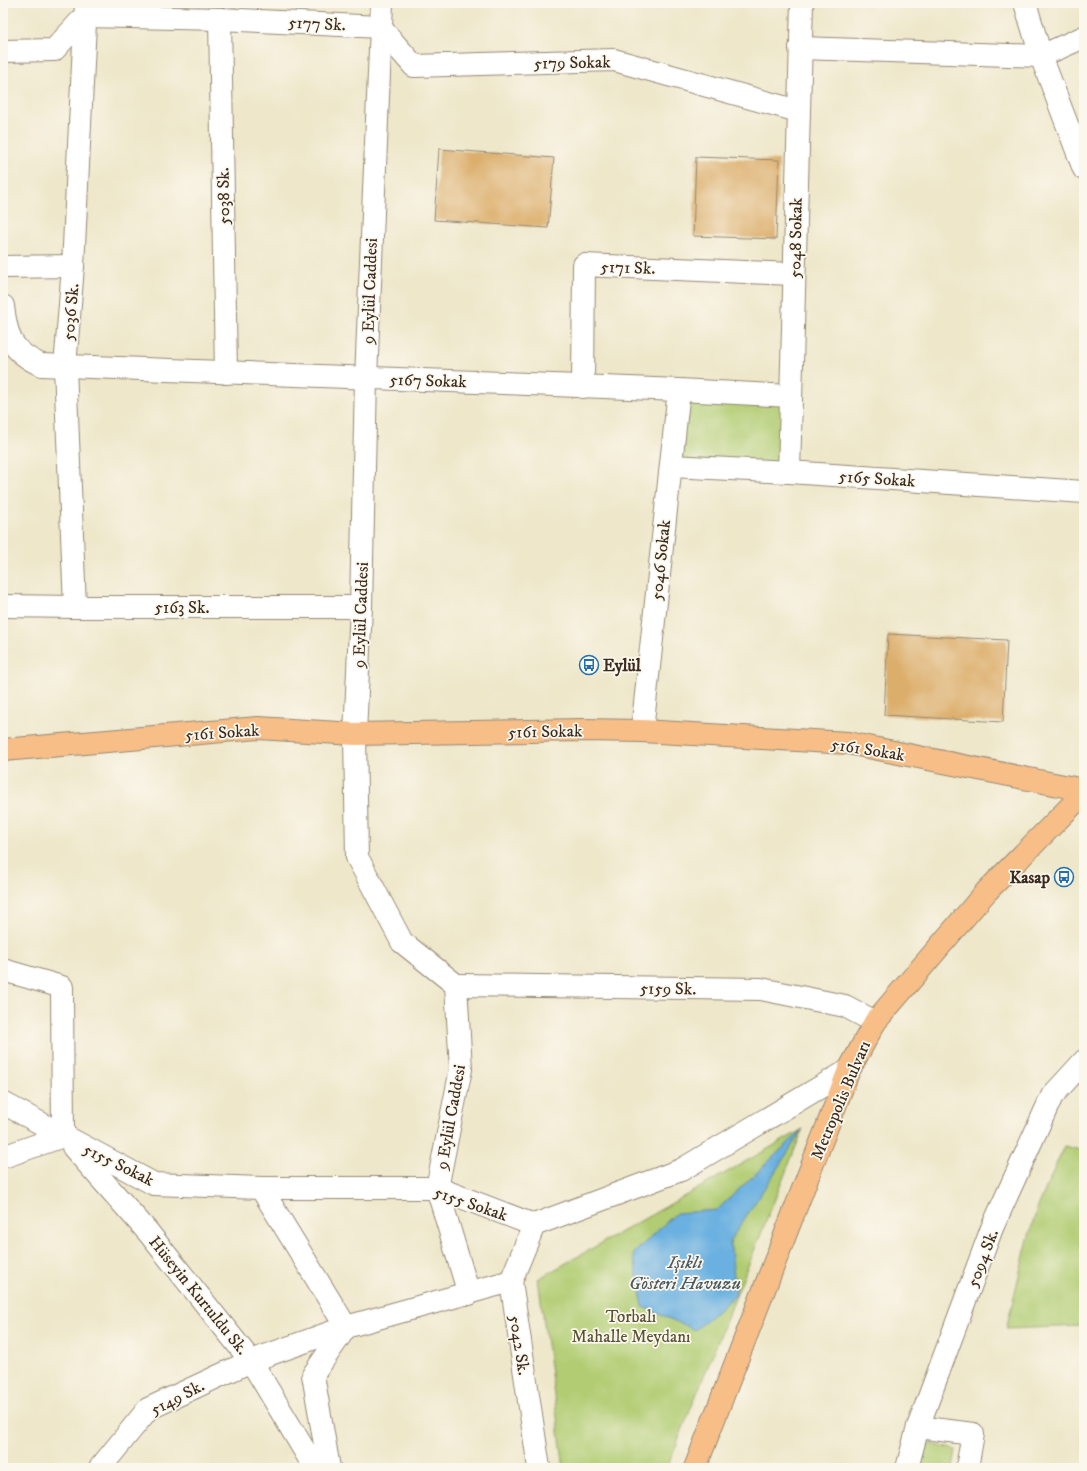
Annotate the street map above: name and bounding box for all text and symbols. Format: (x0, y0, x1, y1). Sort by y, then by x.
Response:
street label: 5177 Sk. (288, 12, 346, 36)
street label: 5179 Sokak (533, 51, 611, 75)
street label: 5038 Sk. (213, 167, 235, 225)
street label: 5048 Sokak (784, 197, 808, 279)
street label: 9 Eylül Caddesi (357, 238, 383, 345)
street label: 5171 Sk. (600, 256, 656, 280)
street label: 5036 Sk. (58, 282, 84, 342)
street label: 5167 Sokak (389, 369, 468, 393)
street label: 5165 Sokak (838, 465, 917, 493)
street label: 5046 Sokak (646, 518, 676, 602)
street label: 9 Eylül Caddesi (348, 562, 374, 669)
street label: 5163 Sk. (155, 597, 209, 619)
bus stop icon: Eylül (578, 654, 600, 676)
place label: Eylül (603, 655, 642, 677)
street label: 5161 Sokak (184, 719, 261, 747)
street label: 5161 Sokak (508, 720, 583, 744)
street label: 5161 Sokak (829, 733, 907, 767)
bus stop icon: Kasap (1053, 866, 1075, 888)
place label: Kasap (1009, 867, 1050, 889)
street label: 5159 Sk. (640, 978, 696, 1000)
street label: Metropolis Bulvarı (806, 1038, 876, 1163)
street label: 9 Eylül Caddesi (431, 1063, 471, 1172)
street label: 5155 Sokak (79, 1138, 158, 1192)
street label: 5155 Sokak (431, 1181, 511, 1227)
street label: 5094 Sk. (962, 1226, 1004, 1291)
street label: Hüseyin Kurtuldu Sk. (144, 1232, 253, 1360)
water label: Işıklı Gösteri Havuzu (629, 1252, 741, 1295)
park label: Torbalı Mahalle Meydanı (571, 1306, 691, 1348)
street label: 5042 Sk. (503, 1313, 535, 1377)
street label: 5149 Sk. (147, 1375, 208, 1421)

